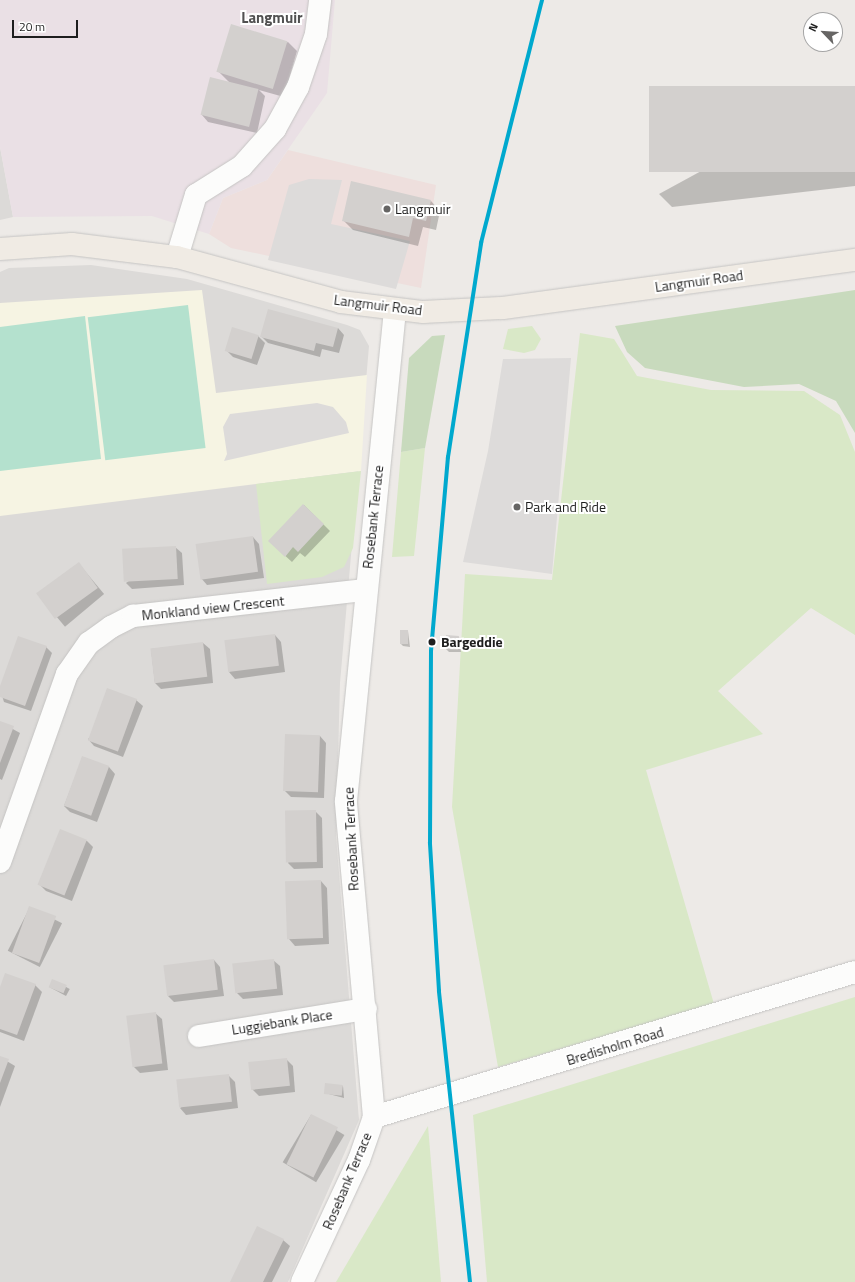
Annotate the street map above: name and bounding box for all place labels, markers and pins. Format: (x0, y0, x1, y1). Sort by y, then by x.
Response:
place label: Langmuir (395, 201, 450, 217)
marker: Langmuir (382, 204, 392, 214)
place label: Park and Ride (525, 499, 606, 515)
marker: Park and Ride (512, 502, 522, 512)
place label: Bargeddie (441, 634, 503, 650)
marker: Bargeddie (426, 636, 438, 648)

